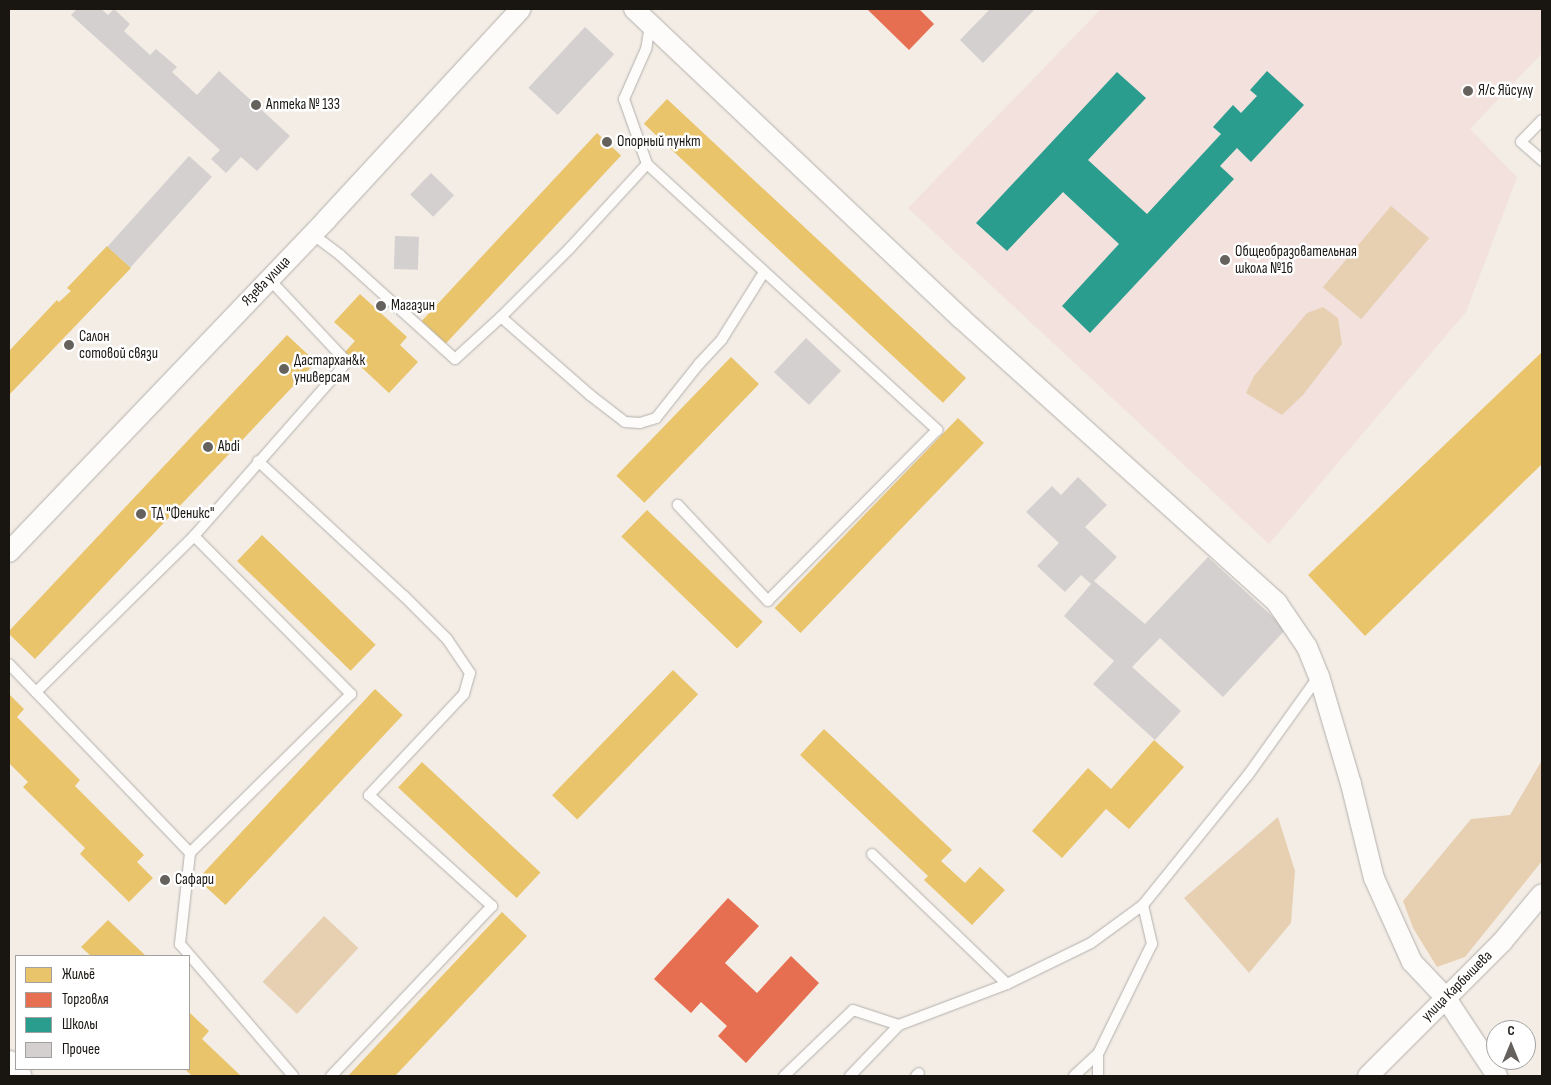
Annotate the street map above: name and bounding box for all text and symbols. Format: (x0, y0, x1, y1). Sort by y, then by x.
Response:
place label: Я/c Яйсулу (1478, 82, 1533, 100)
marker: Я/c Яйсулу (1462, 85, 1474, 97)
place label: Аптека № 133 (266, 96, 340, 114)
marker: Аптека № 133 (250, 99, 262, 111)
place label: Опорный пункт (617, 133, 701, 151)
marker: Опорный пункт (601, 136, 613, 148)
place label: Общеобразовательная школа №16 (1235, 242, 1357, 277)
street label: Язева улица (238, 252, 294, 310)
marker: Общеобразовательная школа №16 (1219, 254, 1231, 266)
place label: Магазин (391, 297, 435, 315)
marker: Магазин (375, 300, 387, 312)
place label: Салон сотовой связи (79, 327, 158, 362)
marker: Салон сотовой связи (63, 339, 75, 351)
place label: Дастархан&к универсам (294, 351, 365, 386)
marker: Дастархан&к универсам (278, 363, 290, 375)
place label: Abdi (218, 438, 240, 456)
marker: Abdi (202, 441, 214, 453)
place label: ТД "Феникс" (151, 505, 214, 523)
marker: ТД "Феникс" (135, 508, 147, 520)
place label: Сафари (175, 871, 214, 889)
marker: Сафари (159, 874, 171, 886)
street label: улица Карбышева (1418, 947, 1496, 1025)
legend (15, 955, 190, 1070)
text: Жильё (62, 965, 95, 984)
text: Торговля (62, 990, 109, 1009)
text: Школы (62, 1015, 98, 1034)
north arrow (1486, 1020, 1536, 1070)
text: С (1507, 1022, 1515, 1039)
text: Прочее (62, 1040, 100, 1059)

